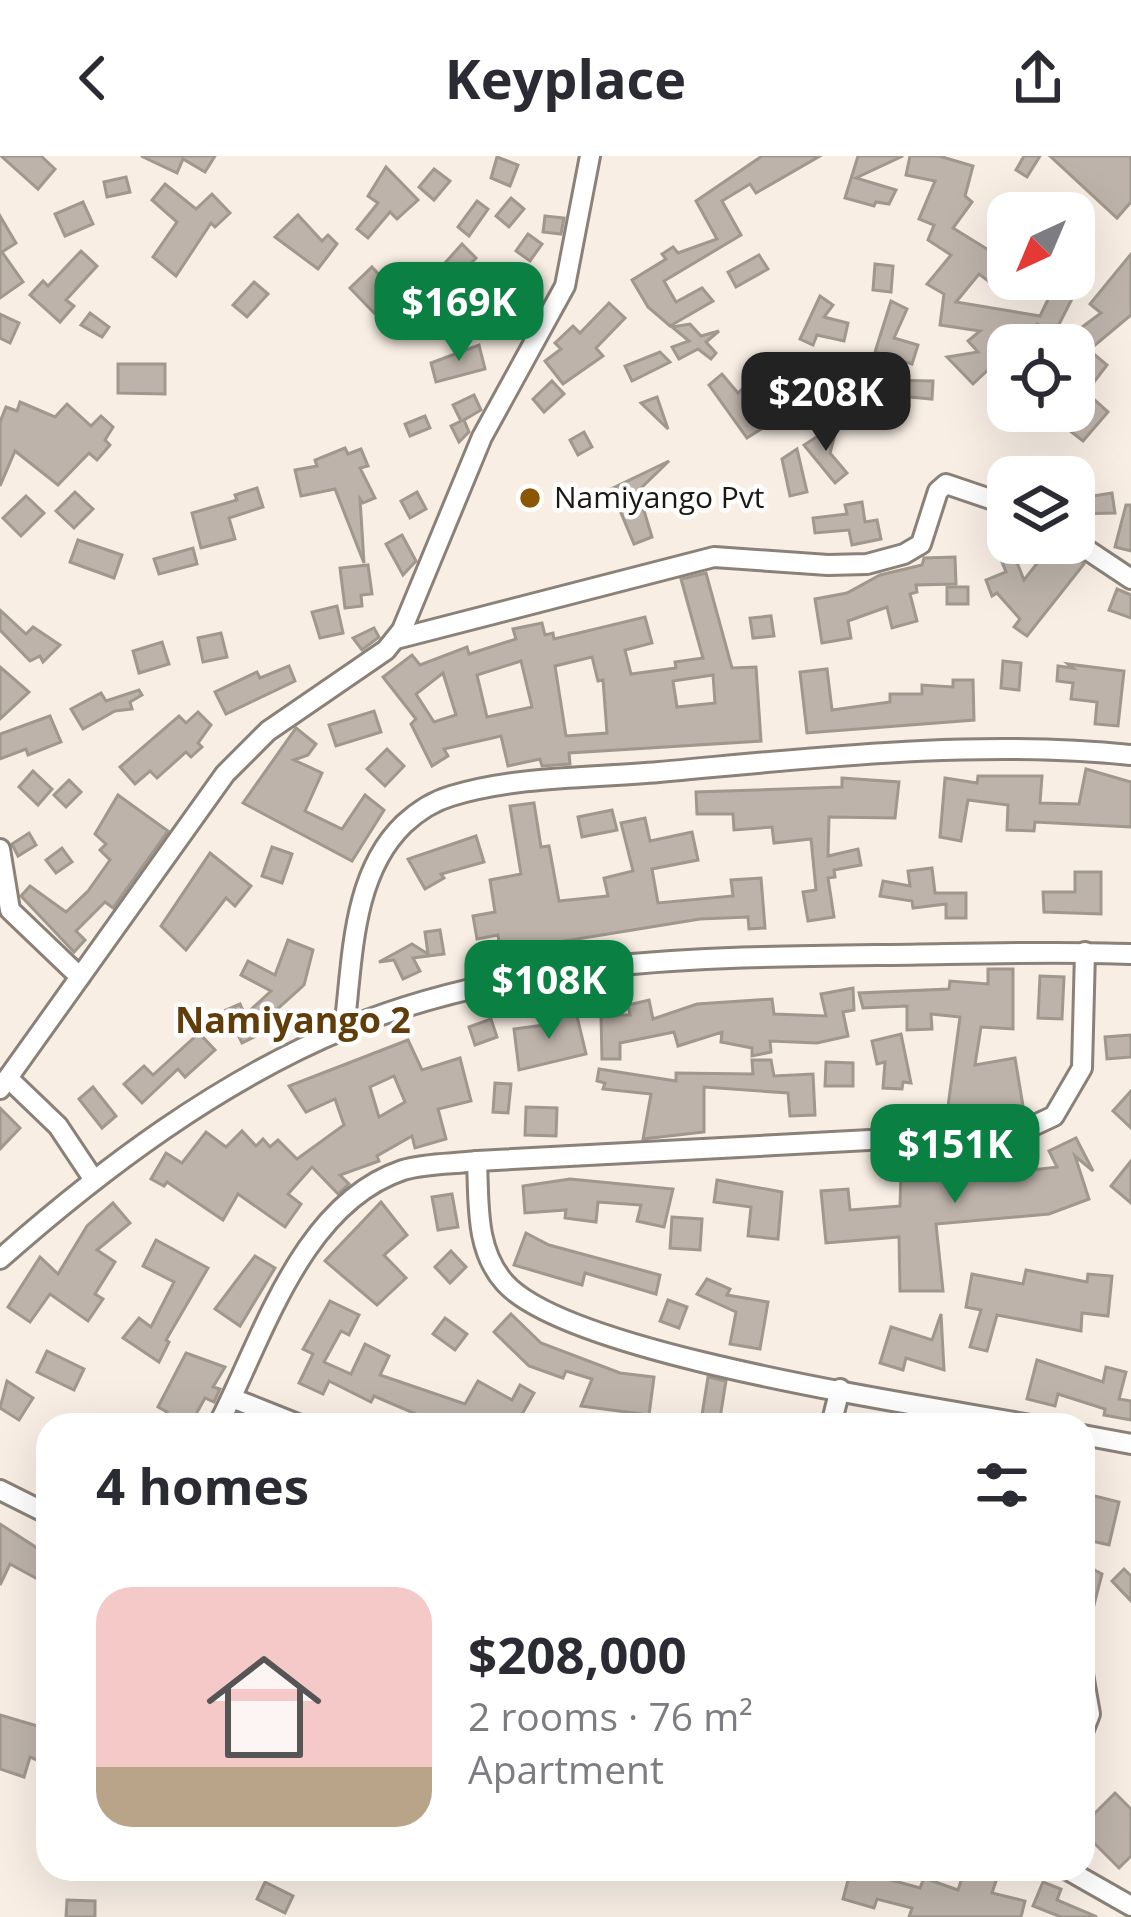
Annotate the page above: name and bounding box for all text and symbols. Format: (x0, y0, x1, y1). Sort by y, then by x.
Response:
text: Keyplace (445, 41, 686, 115)
icon: back (60, 45, 126, 111)
icon: share (1005, 45, 1071, 111)
north arrow (987, 192, 1095, 300)
map controls (987, 192, 1095, 564)
pin: $169K (375, 262, 543, 364)
text: $169K (401, 274, 517, 327)
button: locate (987, 324, 1095, 432)
pin: $208K (742, 352, 910, 454)
text: $208K (768, 364, 884, 417)
button: layers (987, 456, 1095, 564)
place label: Namiyango Pvt (554, 476, 765, 517)
marker: Namiyango Pvt (517, 485, 543, 511)
pin: $108K (465, 940, 633, 1042)
text: $108K (491, 952, 607, 1005)
district label: Namiyango 2 (175, 995, 411, 1044)
pin: $151K (871, 1104, 1039, 1206)
text: $151K (897, 1116, 1013, 1169)
text: 4 homes (96, 1450, 309, 1520)
icon: filters (969, 1452, 1035, 1518)
text: $208,000 (468, 1619, 687, 1689)
icon: home (192, 1635, 336, 1779)
text: 2 rooms · 76 m² (468, 1689, 753, 1742)
text: Apartment (468, 1742, 664, 1795)

